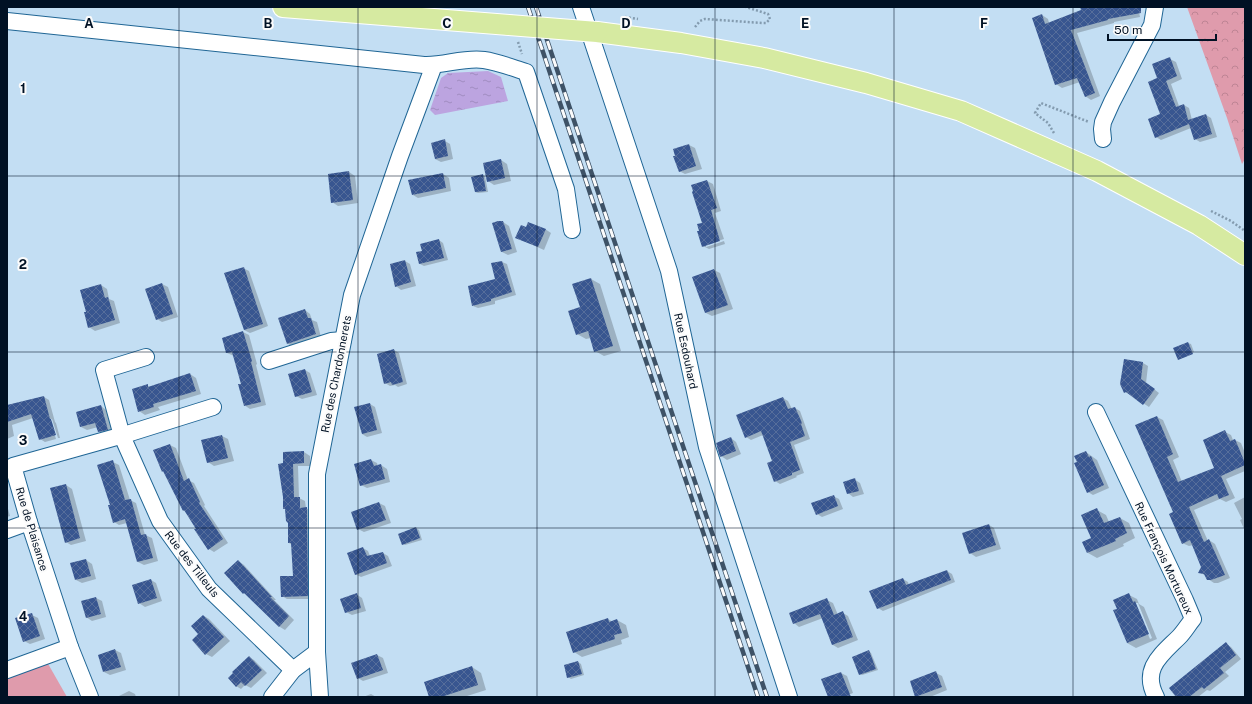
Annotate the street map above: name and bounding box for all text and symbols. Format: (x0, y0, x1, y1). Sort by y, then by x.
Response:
text: A (84, 16, 94, 31)
text: B (264, 16, 273, 31)
text: C (442, 16, 452, 31)
text: D (621, 16, 631, 31)
text: E (801, 16, 809, 31)
text: F (980, 16, 988, 31)
scale bar (1108, 16, 1216, 42)
text: 50 m (1114, 23, 1142, 37)
text: 1 (20, 81, 26, 96)
text: 2 (19, 257, 27, 272)
street label: Rue Esdouhard (672, 312, 700, 390)
street label: Rue des Chardonnerets (319, 314, 353, 434)
text: 3 (19, 433, 28, 448)
street label: Rue de Plaisance (14, 486, 50, 572)
street label: Rue François Mortureux (1132, 500, 1195, 616)
street label: Rue des Tilleuls (163, 529, 222, 600)
text: 4 (19, 609, 28, 624)

